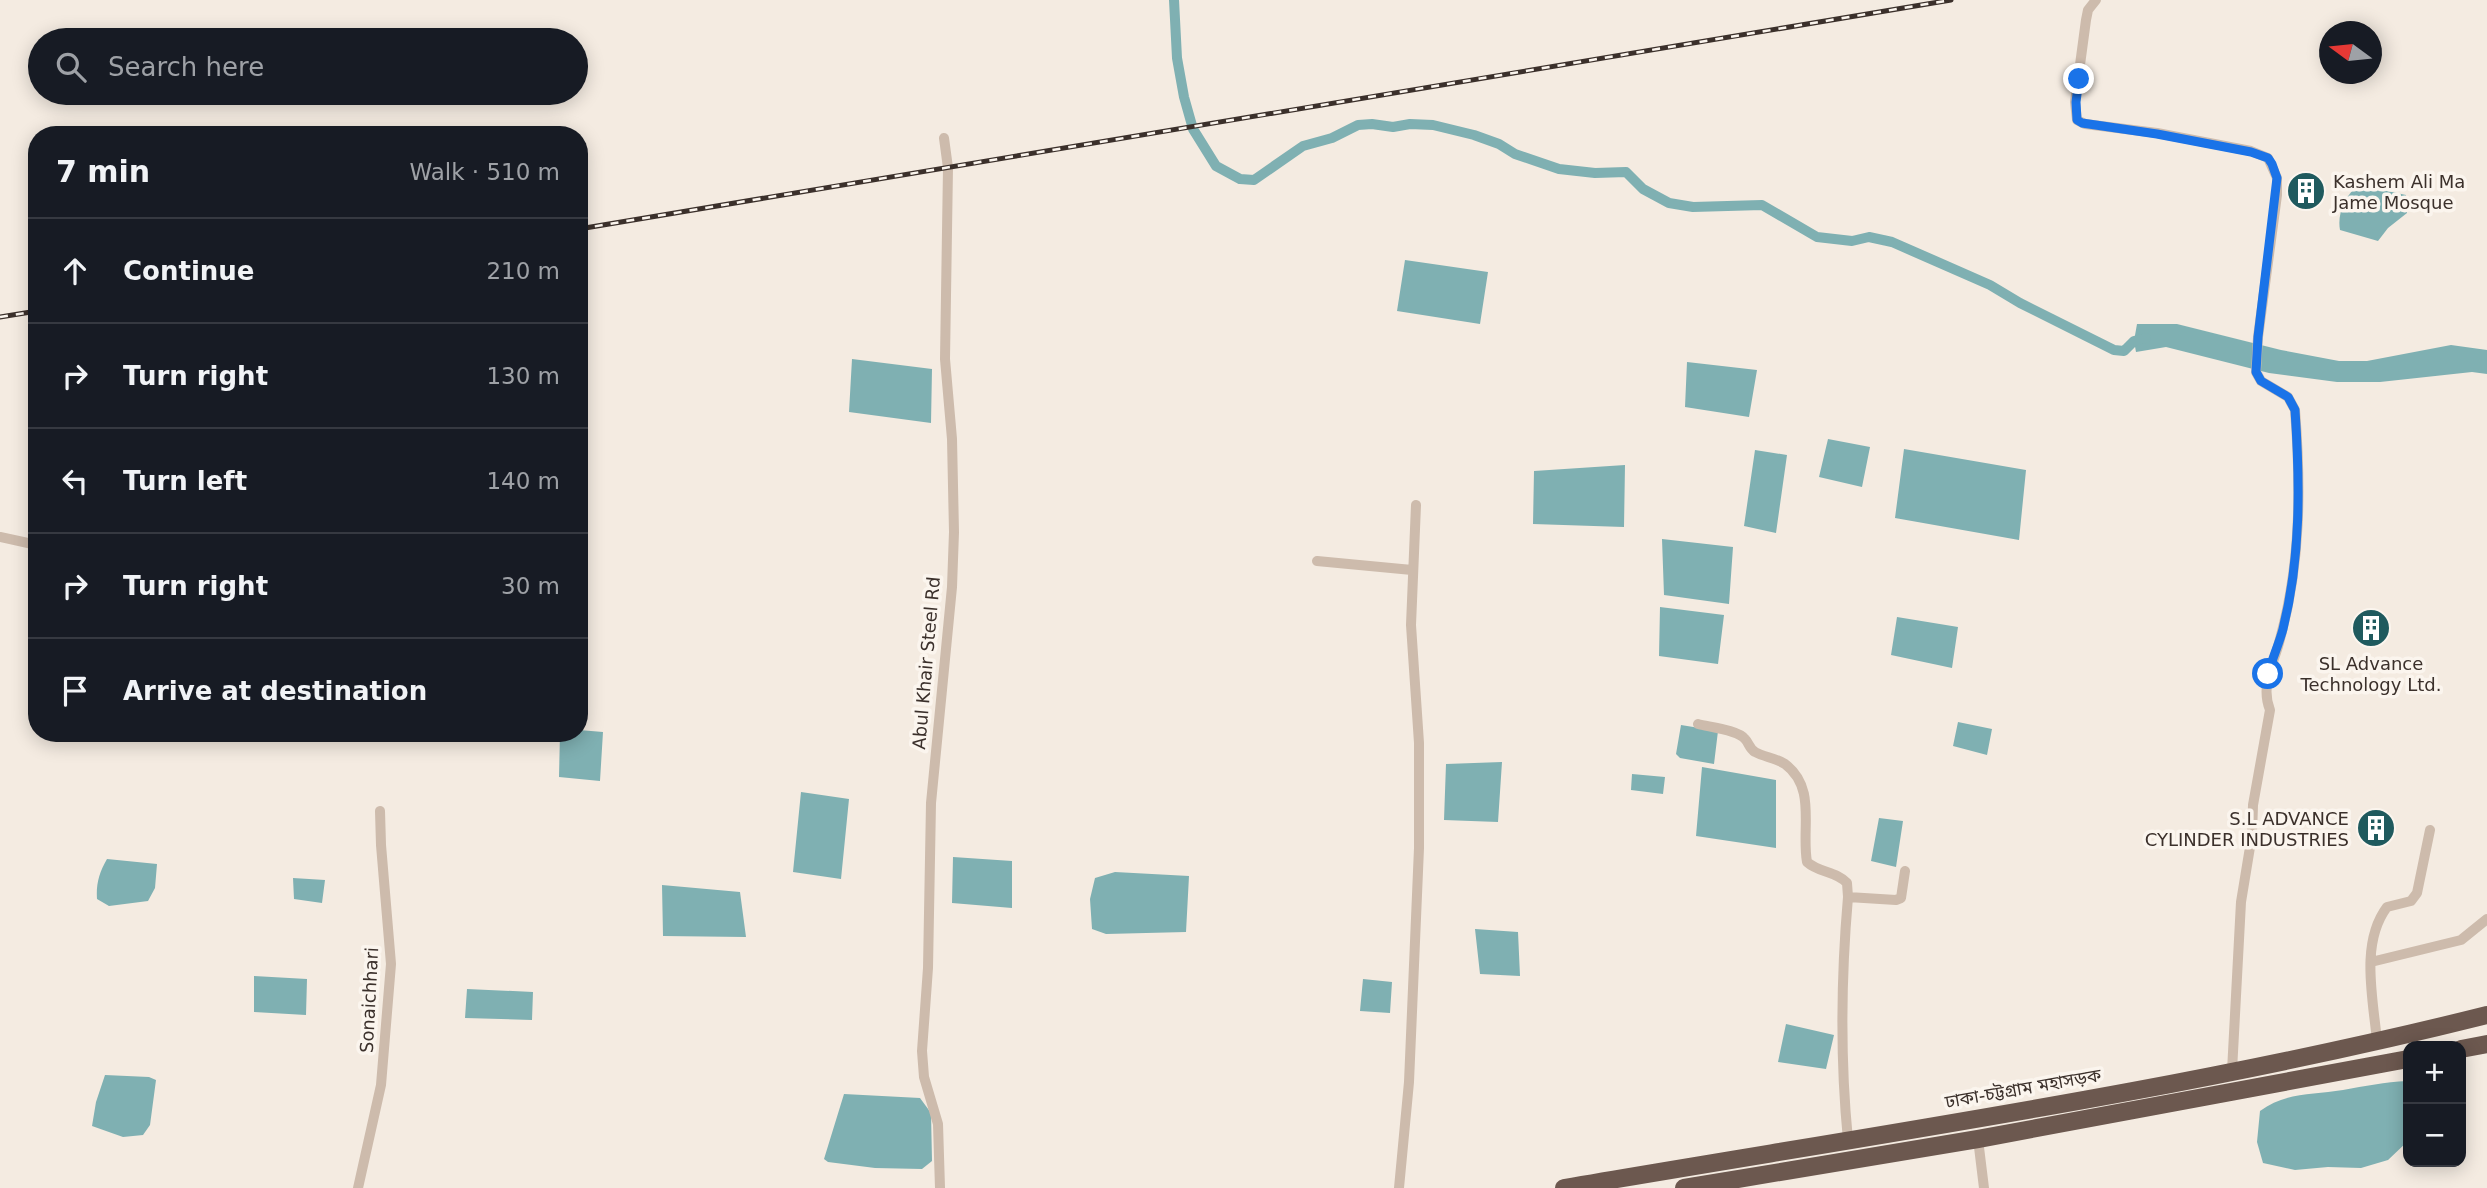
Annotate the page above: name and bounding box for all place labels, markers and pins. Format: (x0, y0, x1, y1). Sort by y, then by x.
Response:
building icon: Kashem Ali Ma Jame Mosque (2285, 170, 2327, 212)
place label: Kashem Ali Ma Jame Mosque (2332, 171, 2465, 213)
building icon: SL Advance Technology Ltd. (2350, 607, 2392, 649)
place label: SL Advance Technology Ltd. (2300, 653, 2441, 695)
building icon: S.L ADVANCE CYLINDER INDUSTRIES (2355, 807, 2397, 849)
place label: S.L ADVANCE CYLINDER INDUSTRIES (2145, 808, 2349, 850)

